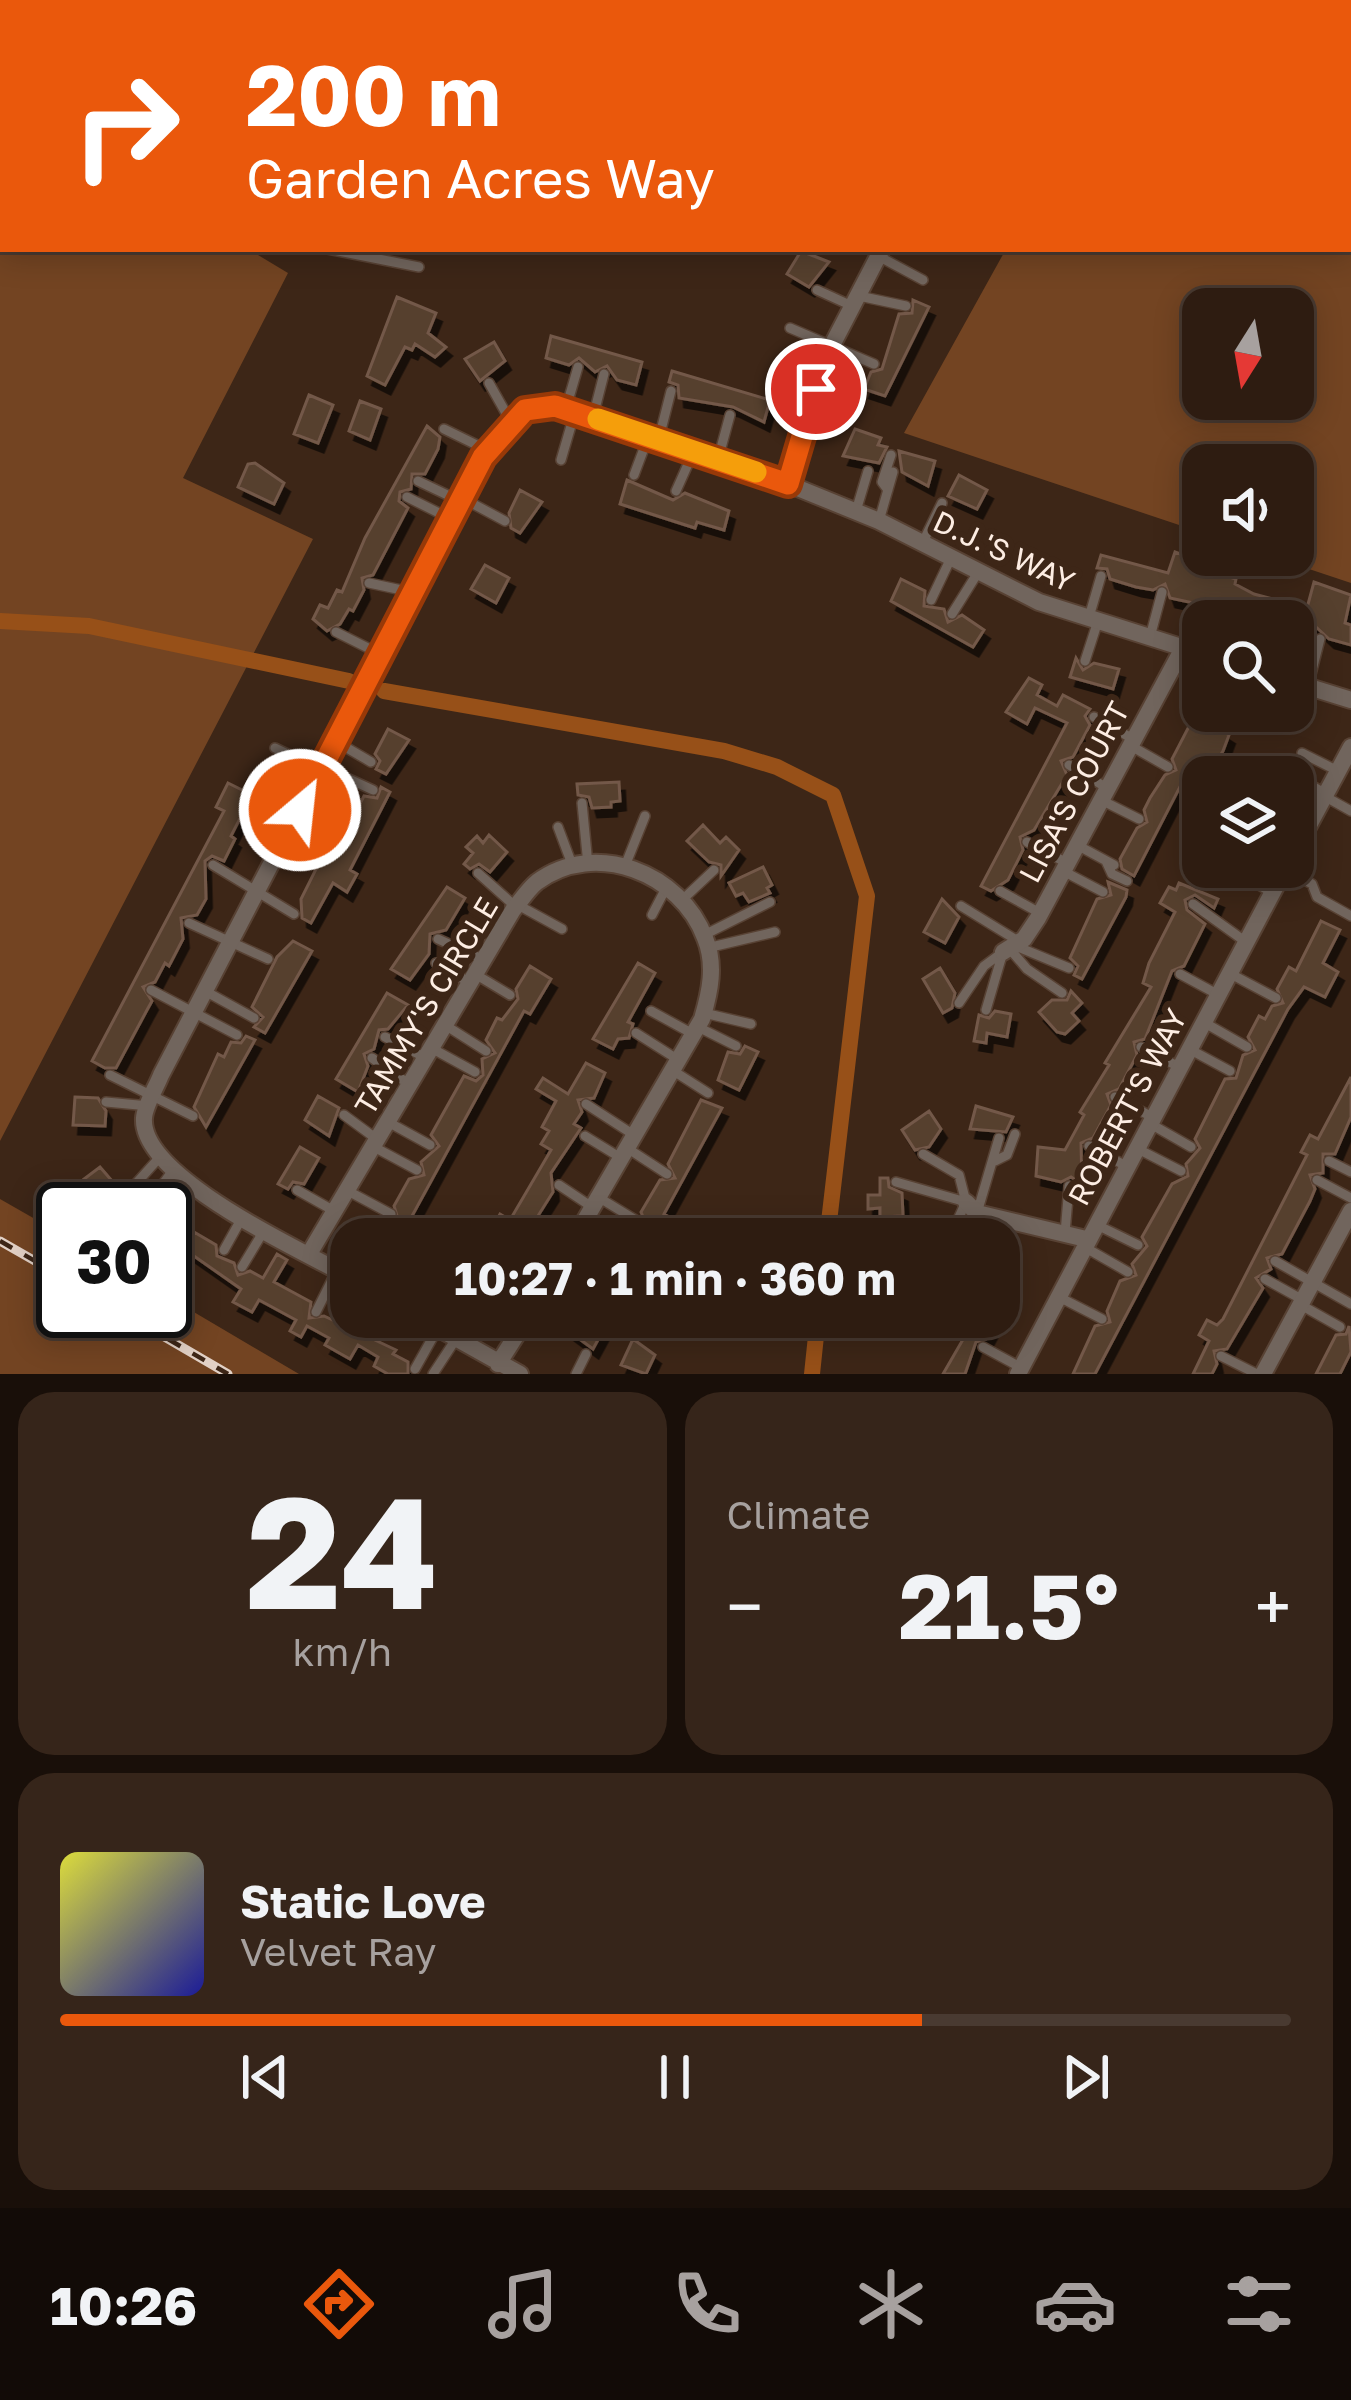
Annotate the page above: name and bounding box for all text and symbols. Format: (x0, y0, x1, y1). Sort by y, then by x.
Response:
text: 200 m (246, 44, 501, 144)
icon: right (48, 48, 204, 204)
text: Garden Acres Way (246, 145, 715, 210)
north arrow (1182, 288, 1314, 420)
map controls (1182, 288, 1314, 888)
pin (765, 338, 867, 440)
icon: arrive (783, 356, 849, 422)
button: sound (1182, 444, 1314, 576)
street label: D.J.'S WAY (928, 503, 1080, 599)
button: search (1182, 600, 1314, 732)
street label: LISA'S COURT (1011, 695, 1137, 889)
position arrow (237, 747, 363, 873)
button: layers (1182, 756, 1314, 888)
street label: TAMMY'S CIRCLE (347, 891, 505, 1121)
street label: ROBERT'S WAY (1060, 1003, 1194, 1211)
speed limit sign: 30 (36, 1182, 192, 1338)
text: 10:27 · 1 min · 360 m (454, 1251, 896, 1305)
text: 24 (246, 1456, 439, 1643)
text: Climate (727, 1491, 870, 1538)
text: 21.5° (899, 1551, 1119, 1659)
text: − (727, 1566, 763, 1646)
text: + (1255, 1566, 1291, 1646)
text: km/h (293, 1628, 392, 1675)
text: Static Love (240, 1874, 486, 1928)
text: Velvet Ray (240, 1928, 436, 1975)
icon: previous (232, 2044, 298, 2110)
icon: pause (642, 2044, 708, 2110)
icon: next (1053, 2044, 1119, 2110)
icon: directions (297, 2262, 381, 2346)
icon: music (481, 2262, 565, 2346)
icon: phone (665, 2262, 749, 2346)
icon: climate (849, 2262, 933, 2346)
icon: car (1033, 2262, 1117, 2346)
icon: filters (1217, 2262, 1301, 2346)
text: 10:26 (50, 2272, 197, 2337)

